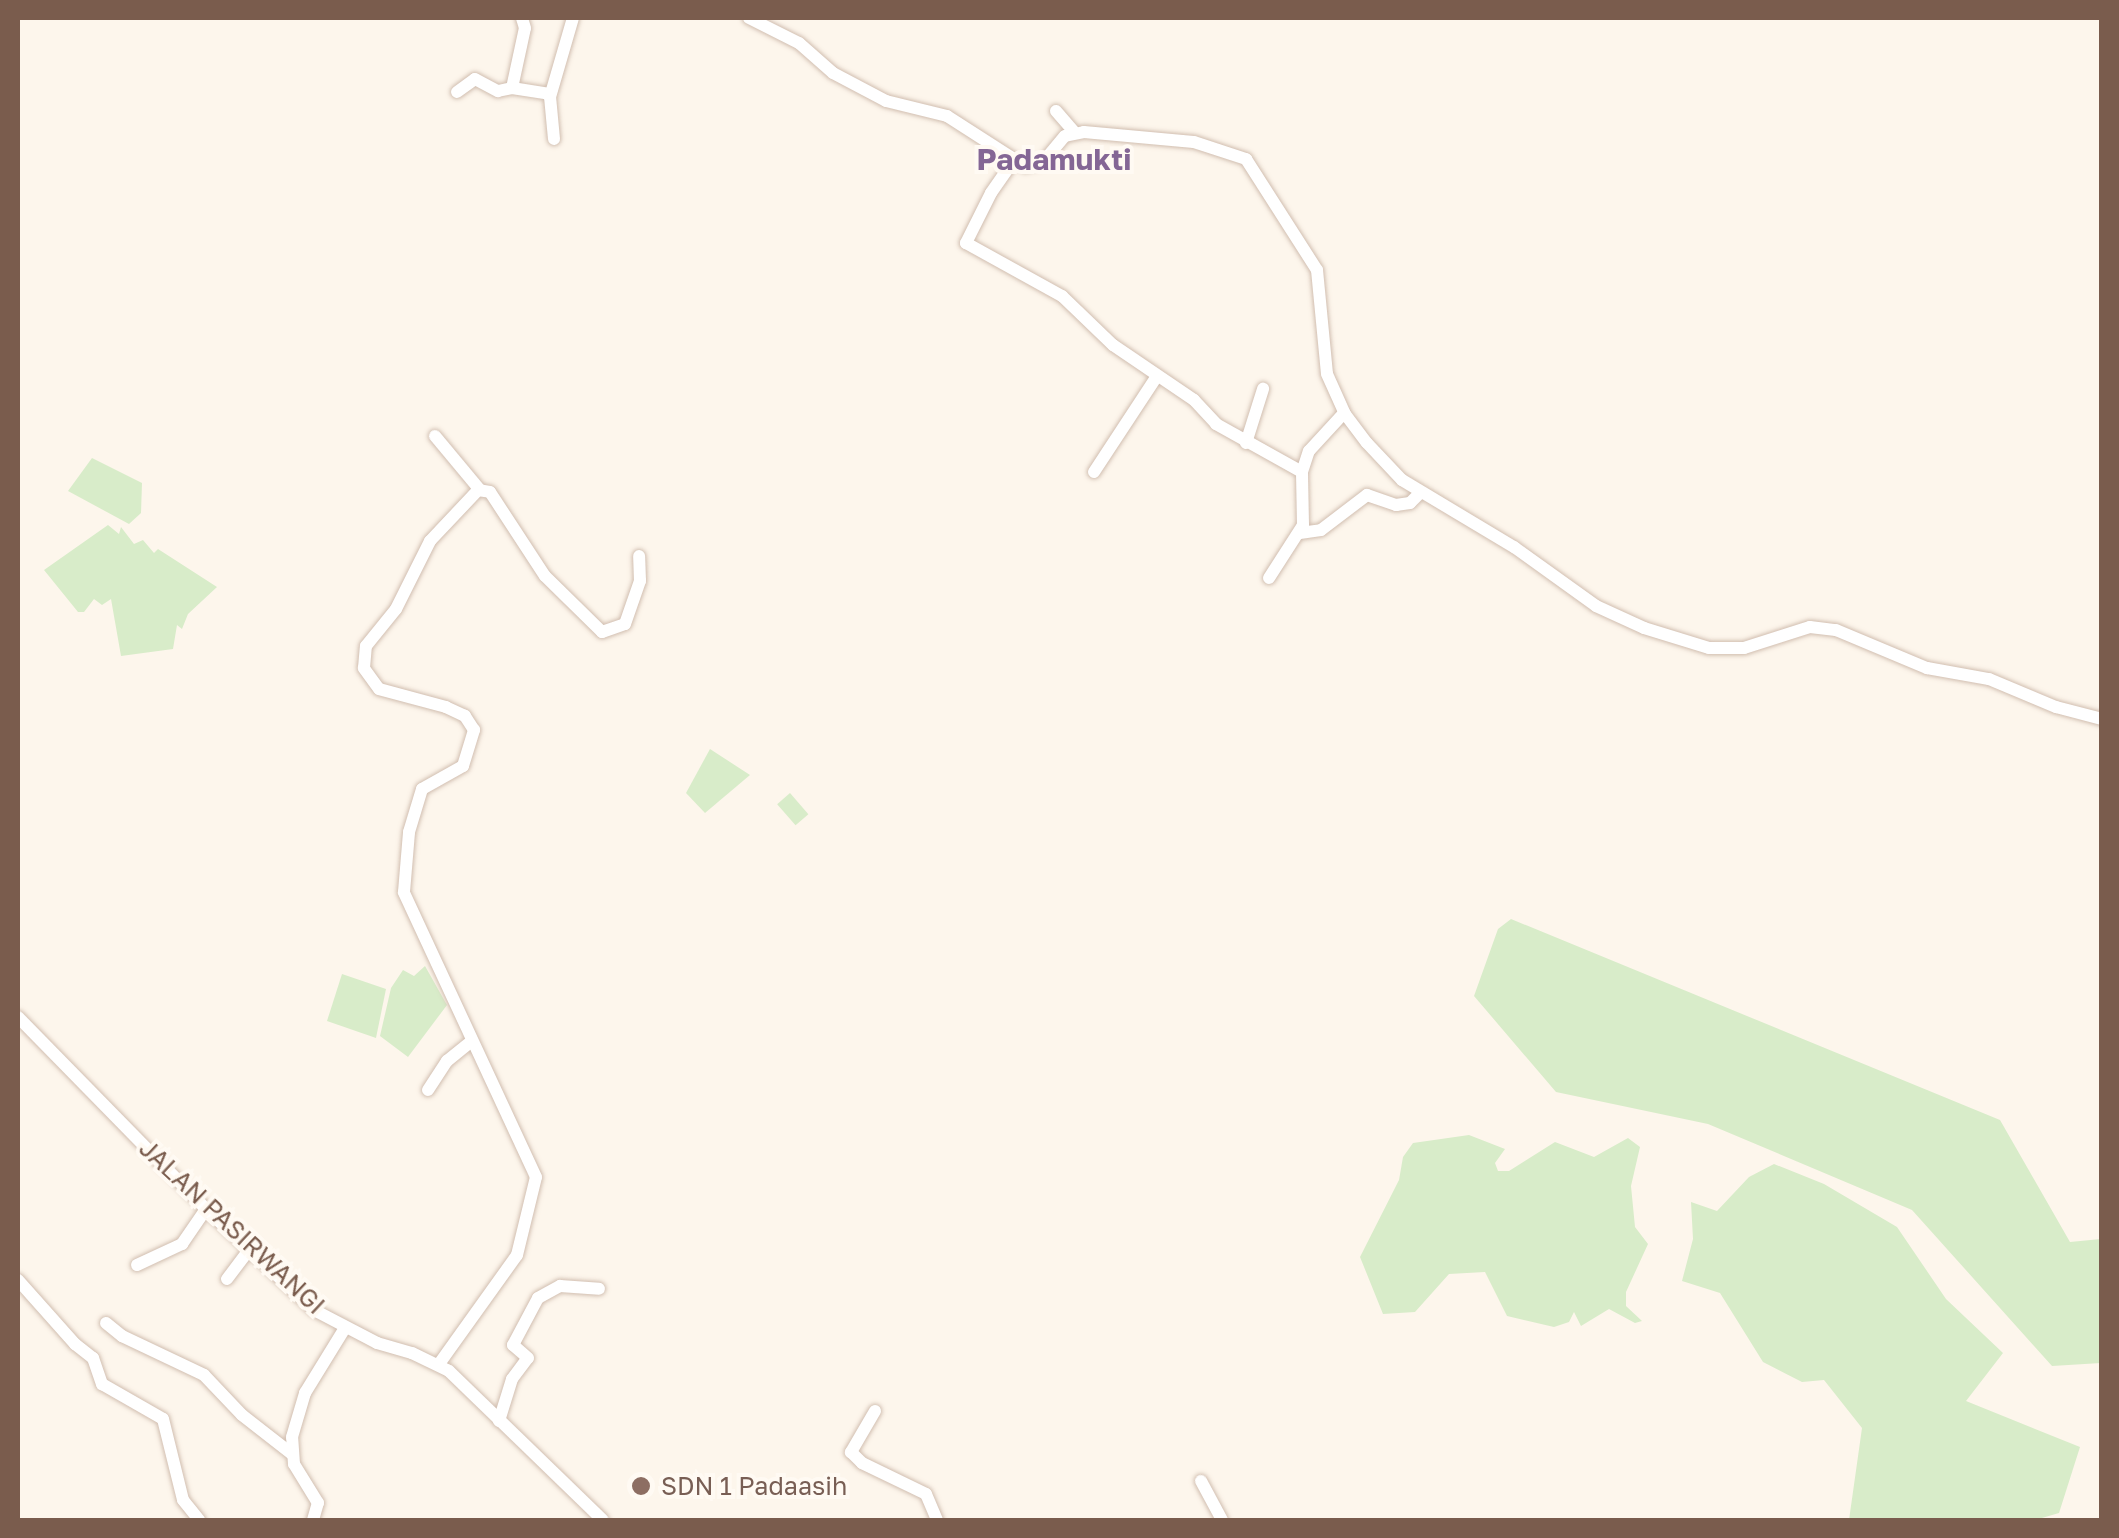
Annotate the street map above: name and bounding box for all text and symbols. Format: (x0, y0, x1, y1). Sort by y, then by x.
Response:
district label: Padamukti (976, 141, 1132, 177)
street label: JALAN PASIRWANGI (133, 1133, 331, 1321)
place label: SDN 1 Padaasih (661, 1471, 847, 1501)
marker: SDN 1 Padaasih (630, 1475, 652, 1497)

